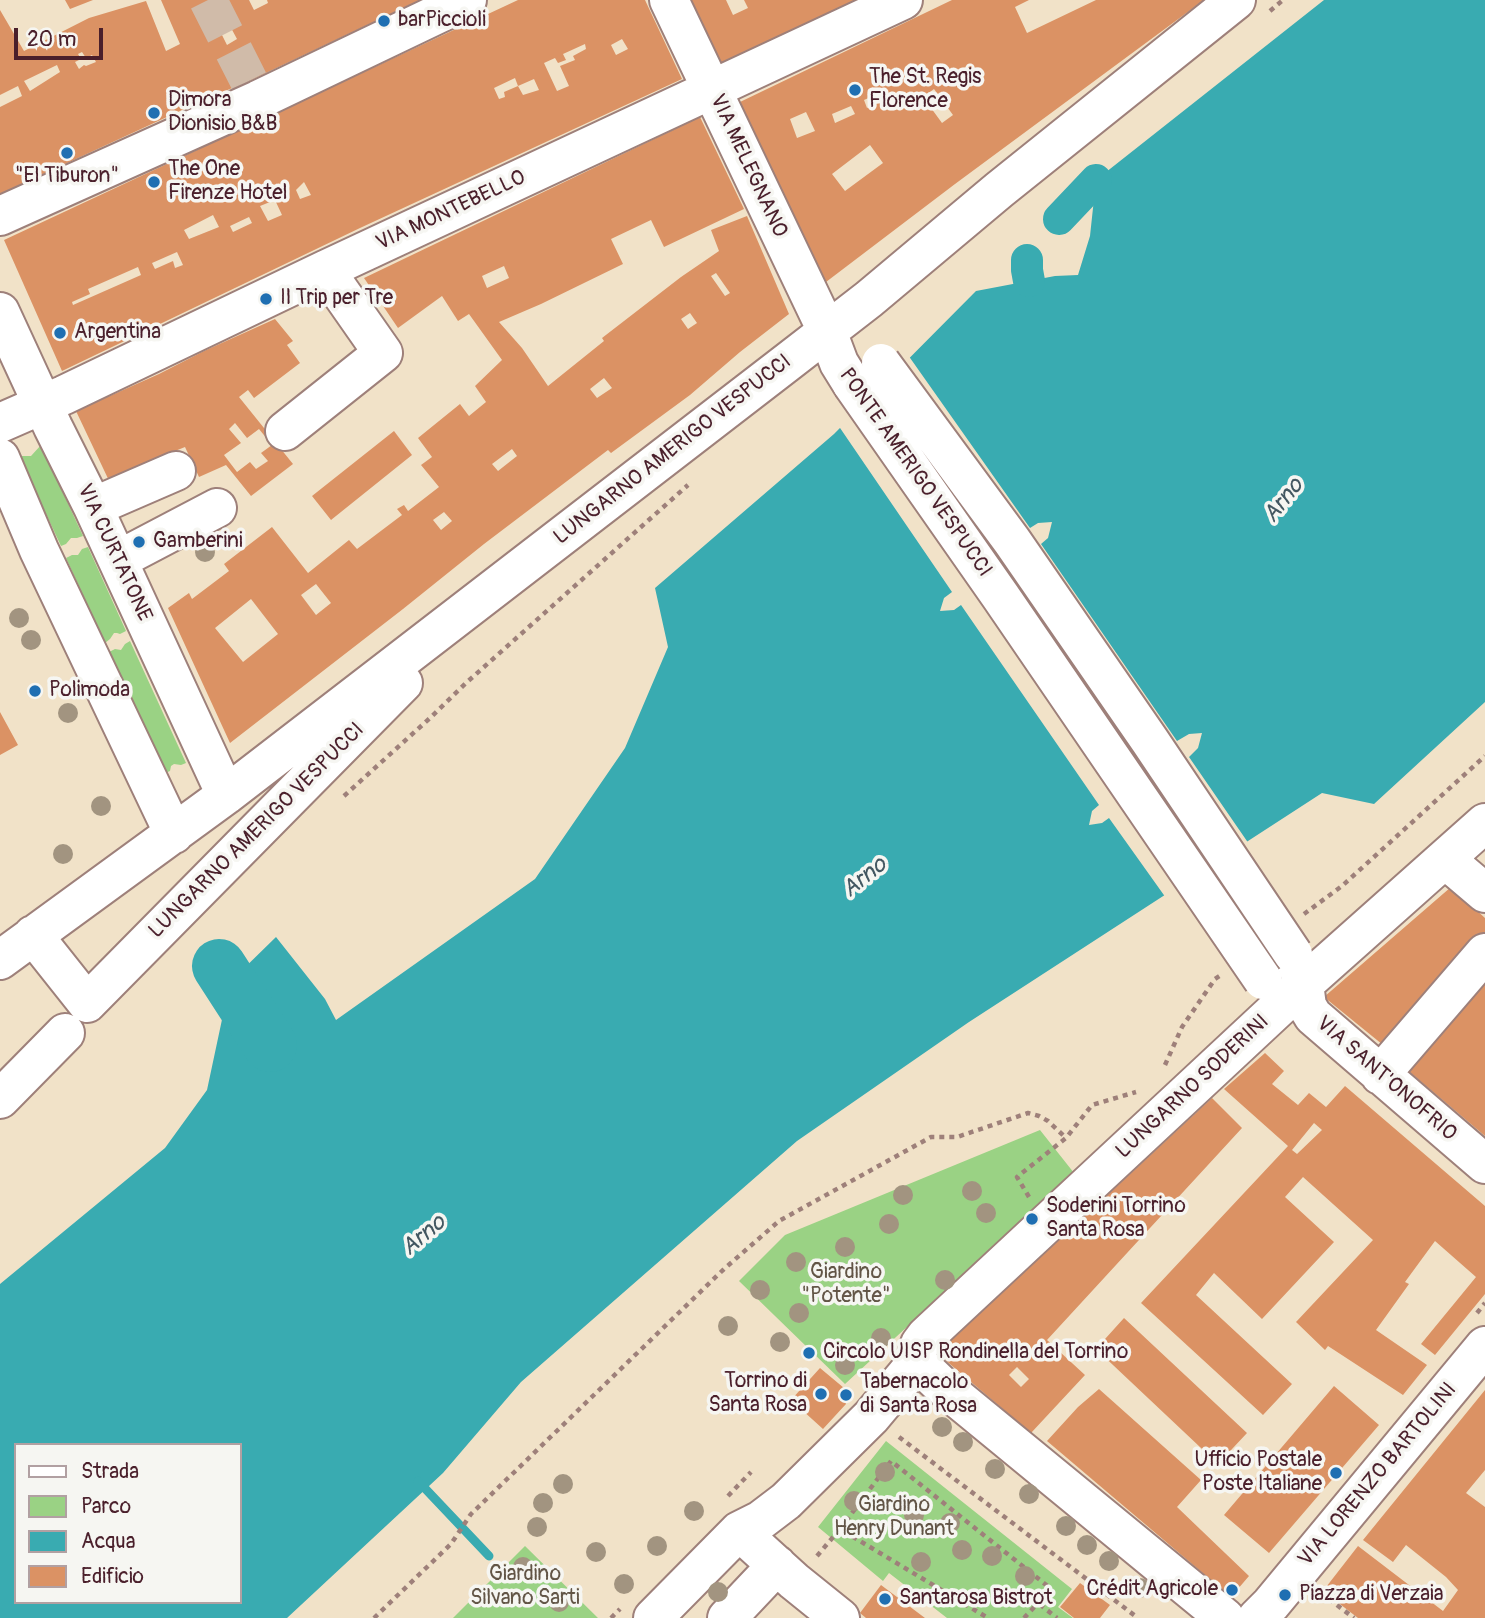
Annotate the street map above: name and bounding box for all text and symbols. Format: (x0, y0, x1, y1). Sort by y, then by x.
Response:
place label: barPiccioli (398, 8, 486, 34)
marker: barPiccioli (376, 13, 392, 29)
scale bar (18, 14, 107, 58)
text: 20 m (27, 26, 76, 53)
place label: The St. Regis Florence (869, 65, 981, 115)
marker: The St. Regis Florence (847, 82, 863, 98)
place label: Dimora Dionisio B&B (168, 88, 277, 138)
street label: VIA MELEGNANO (704, 91, 792, 241)
marker: Dimora Dionisio B&B (146, 105, 162, 121)
marker: "El Tiburon" (59, 145, 75, 161)
place label: The One Firenze Hotel (168, 157, 288, 207)
place label: "El Tiburon" (15, 164, 119, 190)
street label: VIA MONTEBELLO (372, 165, 530, 257)
marker: The One Firenze Hotel (146, 174, 162, 190)
place label: Il Trip per Tre (280, 286, 393, 312)
marker: Il Trip per Tre (258, 291, 274, 307)
place label: Argentina (74, 320, 161, 346)
marker: Argentina (52, 325, 68, 341)
street label: LUNGARNO AMERIGO VESPUCCI (549, 349, 797, 551)
street label: PONTE AMERIGO VESPUCCI (833, 364, 997, 582)
water label: Arno (1258, 473, 1310, 529)
street label: VIA CURTATONE (71, 480, 157, 626)
place label: Gamberini (153, 529, 243, 555)
marker: Gamberini (131, 534, 147, 550)
place label: Polimoda (49, 678, 130, 704)
marker: Polimoda (27, 683, 43, 699)
street label: LUNGARNO AMERIGO VESPUCCI (144, 718, 370, 944)
water label: Arno (837, 852, 893, 904)
street label: LUNGARNO SODERINI (1111, 1010, 1275, 1164)
street label: VIA SANT'ONOFRIO (1311, 1011, 1461, 1147)
place label: Soderini Torrino Santa Rosa (1046, 1194, 1186, 1244)
water label: Arno (396, 1210, 452, 1262)
marker: Soderini Torrino Santa Rosa (1024, 1211, 1040, 1227)
park label: Giardino "Potente" (802, 1260, 890, 1310)
place label: Circolo UISP Rondinella del Torrino (823, 1340, 1128, 1366)
marker: Circolo UISP Rondinella del Torrino (801, 1345, 817, 1361)
place label: Torrino di Santa Rosa (709, 1369, 807, 1419)
place label: Tabernacolo di Santa Rosa (860, 1370, 977, 1420)
street label: VIA LORENZO BARTOLINI (1294, 1378, 1462, 1572)
marker: Torrino di Santa Rosa (813, 1386, 829, 1402)
marker: Tabernacolo di Santa Rosa (838, 1387, 854, 1403)
legend (14, 1443, 242, 1604)
place label: Ufficio Postale Poste Italiane (1195, 1448, 1322, 1498)
text: Strada (81, 1458, 139, 1485)
marker: Ufficio Postale Poste Italiane (1328, 1465, 1344, 1481)
text: Parco (81, 1493, 131, 1520)
park label: Giardino Henry Dunant (834, 1493, 954, 1543)
text: Acqua (81, 1528, 135, 1555)
park label: Giardino Silvano Sarti (470, 1562, 580, 1612)
text: Edificio (81, 1563, 144, 1590)
place label: Crédit Agricole (1087, 1577, 1218, 1603)
marker: Crédit Agricole (1224, 1582, 1240, 1598)
place label: Piazza di Verzaia (1299, 1582, 1444, 1608)
place label: Santarosa Bistrot (899, 1586, 1053, 1612)
marker: Piazza di Verzaia (1277, 1587, 1293, 1603)
marker: Santarosa Bistrot (877, 1591, 893, 1607)

